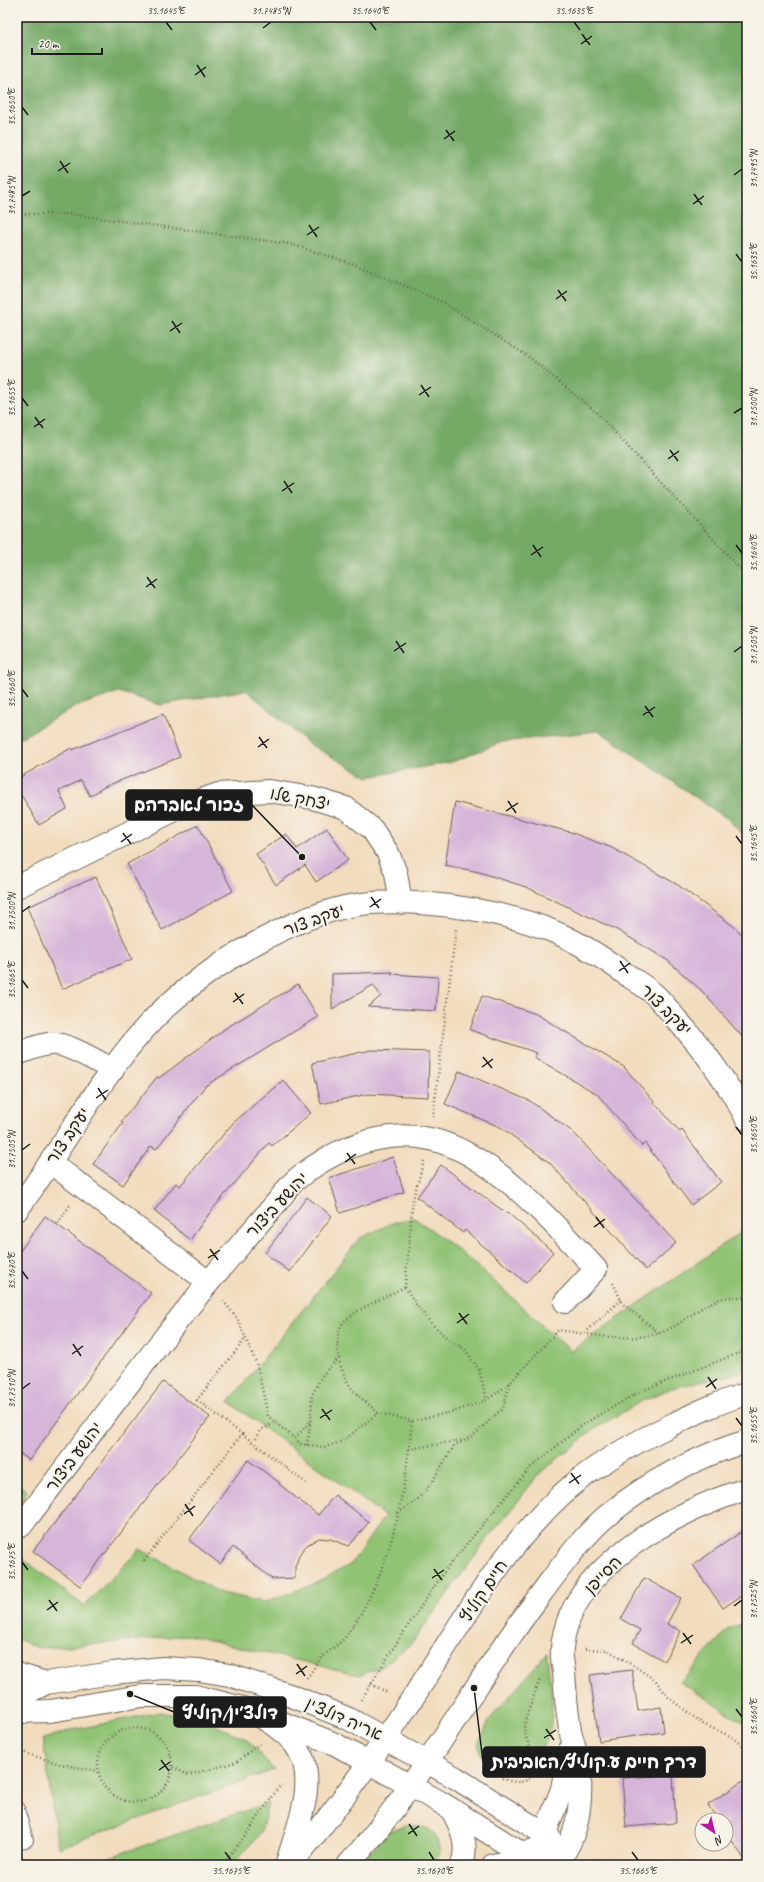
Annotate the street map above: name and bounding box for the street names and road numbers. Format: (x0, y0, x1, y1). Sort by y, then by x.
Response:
street label: יצחק שלו (268, 783, 332, 815)
street label: יעקב צור (280, 899, 348, 941)
street label: יעקב צור (636, 980, 696, 1040)
street label: יעקב צור (41, 1104, 95, 1168)
street label: יהושע ביצור (241, 1168, 313, 1242)
street label: יהושע ביצור (41, 1418, 107, 1496)
street label: הסייפן (580, 1551, 626, 1599)
street label: חיים קוליץ (456, 1556, 512, 1626)
street label: אריה דולצ'ין (302, 1693, 386, 1745)

